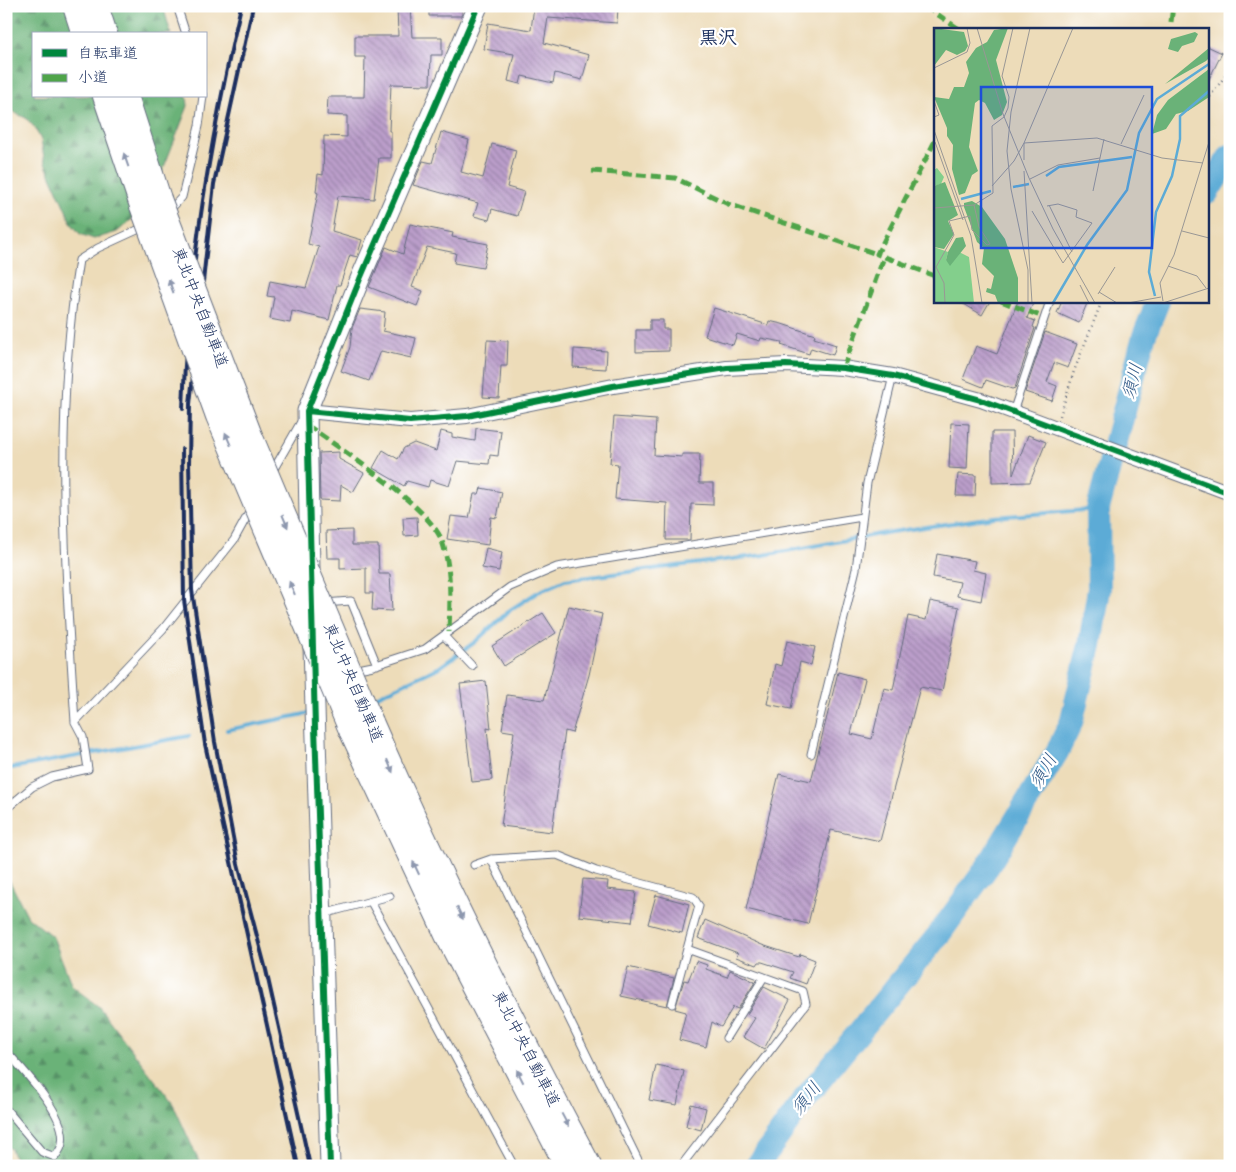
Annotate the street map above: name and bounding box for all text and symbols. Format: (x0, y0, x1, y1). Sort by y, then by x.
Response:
district label: 黒沢 (699, 27, 737, 49)
inset map (934, 28, 1208, 302)
legend (32, 32, 208, 98)
text: 自転車道 (78, 44, 138, 62)
text: 小道 (78, 68, 108, 86)
one-way arrow (122, 152, 129, 167)
street label: 東北中央自動車道 (169, 244, 231, 370)
one-way arrow (167, 279, 174, 294)
water label: 須川 (1118, 361, 1147, 401)
one-way arrow (223, 432, 231, 446)
one-way arrow (282, 514, 290, 528)
one-way arrow (287, 581, 295, 595)
street label: 東北中央自動車道 (320, 620, 386, 745)
water label: 須川 (1025, 750, 1062, 792)
one-way arrow (387, 759, 395, 773)
one-way arrow (411, 861, 419, 875)
one-way arrow (456, 906, 464, 920)
street label: 東北中央自動車道 (489, 987, 563, 1110)
one-way arrow (516, 1069, 524, 1083)
water label: 須川 (787, 1078, 826, 1119)
one-way arrow (561, 1113, 569, 1128)

